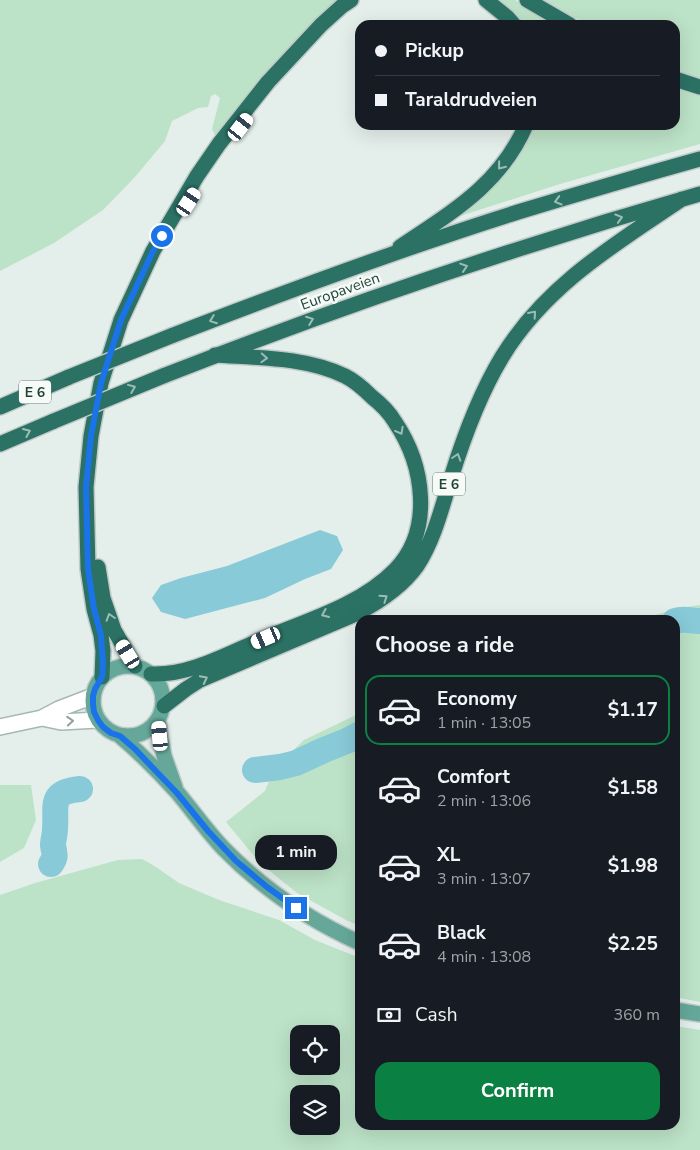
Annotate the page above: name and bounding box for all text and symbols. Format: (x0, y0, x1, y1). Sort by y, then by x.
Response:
text: Pickup (405, 38, 464, 64)
text: Taraldrudveien (405, 87, 537, 113)
car (225, 111, 256, 143)
one-way arrow (498, 161, 507, 170)
car (174, 185, 203, 219)
one-way arrow (555, 195, 563, 205)
one-way arrow (614, 214, 622, 224)
route start (151, 225, 173, 247)
one-way arrow (459, 263, 467, 273)
street label: Europaveien (298, 267, 382, 315)
one-way arrow (527, 311, 536, 320)
one-way arrow (209, 313, 218, 324)
one-way arrow (305, 316, 314, 326)
one-way arrow (260, 352, 268, 363)
road number: E 6 (19, 381, 51, 404)
one-way arrow (127, 384, 135, 394)
one-way arrow (394, 426, 404, 435)
one-way arrow (22, 428, 31, 439)
one-way arrow (452, 453, 462, 462)
road number: E 6 (433, 472, 465, 496)
one-way arrow (379, 594, 388, 604)
one-way arrow (321, 607, 330, 618)
one-way arrow (106, 613, 116, 622)
car (249, 625, 282, 651)
text: Choose a ride (375, 630, 514, 660)
car (113, 637, 142, 671)
one-way arrow (199, 675, 208, 685)
text: Economy (437, 686, 517, 712)
icon: car (377, 688, 422, 733)
text: $1.17 (608, 697, 658, 723)
text: 1 min · 13:05 (437, 712, 531, 734)
one-way arrow (66, 716, 74, 727)
car (151, 720, 168, 752)
text: Comfort (437, 764, 510, 790)
icon: car (377, 766, 422, 811)
text: $1.58 (608, 775, 658, 801)
text: 2 min · 13:06 (437, 790, 531, 812)
callout: 1 min (255, 836, 337, 870)
text: 1 min (275, 841, 317, 863)
text: XL (437, 842, 460, 868)
icon: car (377, 844, 422, 889)
text: $1.98 (608, 853, 658, 879)
text: 3 min · 13:07 (437, 868, 531, 890)
route end (285, 897, 307, 919)
text: Black (437, 920, 486, 946)
icon: car (377, 922, 422, 967)
text: $2.25 (608, 931, 658, 957)
text: 4 min · 13:08 (437, 946, 531, 968)
icon: cash (375, 1001, 403, 1029)
text: Cash (415, 1002, 457, 1028)
text: 360 m (613, 1004, 660, 1026)
map controls (290, 1025, 340, 1135)
button: locate (290, 1025, 340, 1075)
button: Confirm (375, 1062, 660, 1120)
button: layers (290, 1085, 340, 1135)

